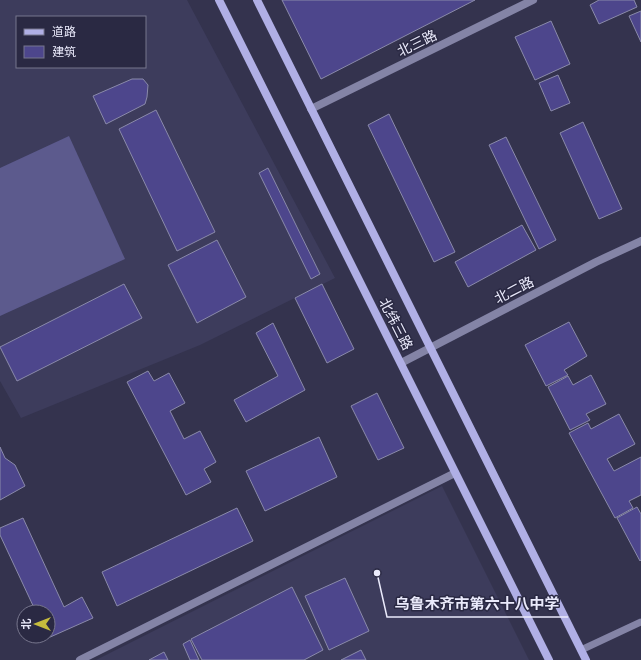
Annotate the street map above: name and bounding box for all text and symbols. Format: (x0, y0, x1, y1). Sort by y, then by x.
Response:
legend (16, 16, 146, 68)
text: 道路 (52, 23, 76, 41)
street label: 北三路 (394, 25, 440, 61)
text: 建筑 (52, 43, 76, 61)
street label: 北二路 (491, 272, 537, 308)
street label: 北纬三路 (374, 295, 418, 353)
callout: 乌鲁木齐市第六十八中学 (387, 590, 568, 617)
text: 乌鲁木齐市第六十八中学 (394, 593, 560, 615)
north arrow (16, 604, 56, 644)
text: 北 (18, 619, 34, 630)

